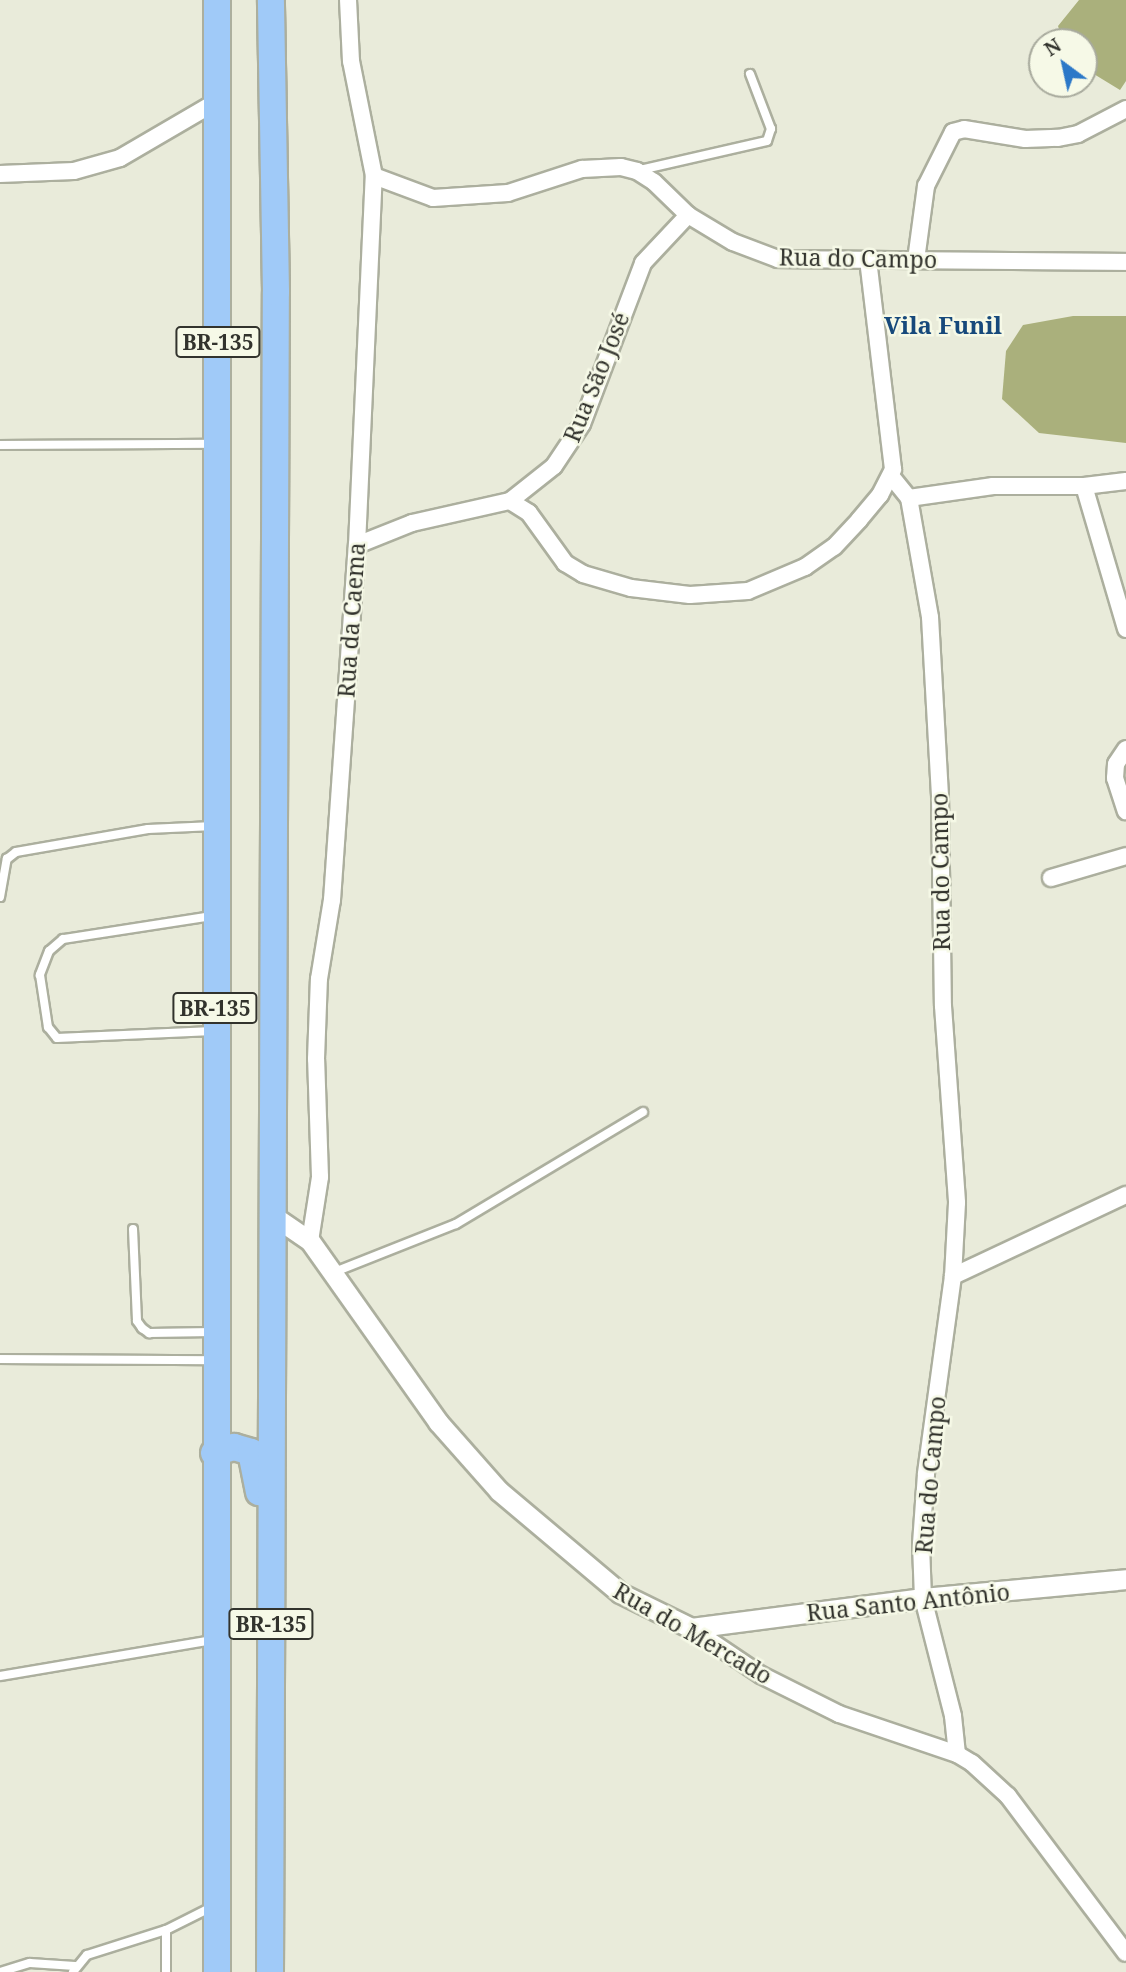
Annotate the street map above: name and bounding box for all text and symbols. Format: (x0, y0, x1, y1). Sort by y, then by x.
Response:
north arrow (1028, 28, 1098, 98)
text: N (1039, 32, 1066, 62)
street label: Rua do Campo (779, 243, 937, 273)
street label: Rua São José (557, 308, 635, 446)
district label: Vila Funil (884, 311, 1002, 339)
road number: BR-135 (174, 324, 262, 360)
street label: Rua da Caema (332, 541, 370, 699)
street label: Rua do Campo (925, 793, 955, 951)
road number: BR-135 (171, 990, 259, 1026)
street label: Rua do Campo (909, 1395, 951, 1555)
street label: Rua do Mercado (609, 1576, 777, 1690)
street label: Rua Santo Antônio (805, 1578, 1011, 1626)
road number: BR-135 (227, 1606, 315, 1642)

